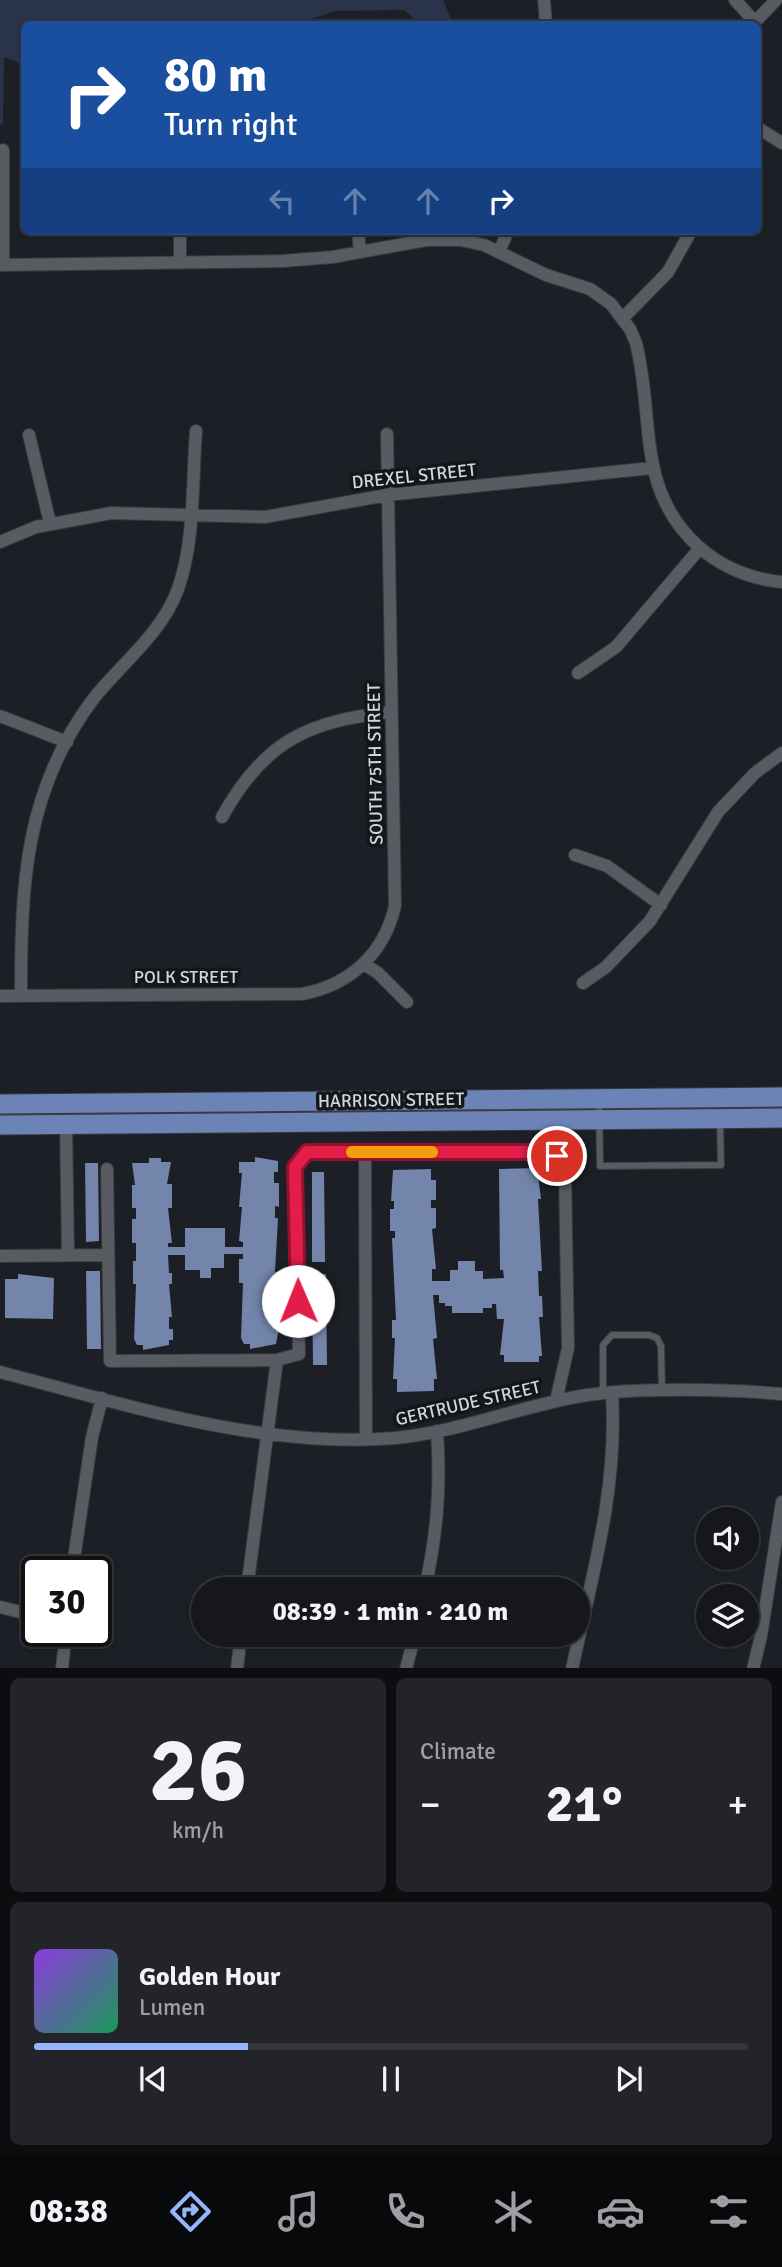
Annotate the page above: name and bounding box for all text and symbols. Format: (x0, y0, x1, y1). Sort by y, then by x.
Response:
text: 80 m (164, 45, 267, 105)
icon: right (49, 49, 140, 140)
text: Turn right (164, 105, 297, 144)
icon: left (263, 182, 301, 220)
icon: ahead (336, 182, 374, 220)
icon: ahead (409, 182, 447, 220)
icon: right (482, 182, 520, 220)
street label: DREXEL STREET (351, 459, 477, 493)
street label: SOUTH 75TH STREET (363, 683, 387, 845)
street label: POLK STREET (134, 966, 238, 988)
street label: HARRISON STREET (318, 1088, 465, 1112)
pin (527, 1126, 587, 1186)
icon: arrive (538, 1137, 576, 1175)
position arrow (261, 1264, 335, 1338)
street label: GERTRUDE STREET (393, 1376, 543, 1430)
map controls (696, 1507, 759, 1647)
button: sound (696, 1507, 759, 1570)
speed limit sign: 30 (21, 1556, 112, 1647)
button: layers (696, 1584, 759, 1647)
text: 08:39 · 1 min · 210 m (273, 1596, 508, 1628)
text: 26 (149, 1714, 247, 1827)
text: Climate (420, 1737, 496, 1766)
text: 21° (546, 1772, 622, 1836)
text: − (420, 1781, 441, 1828)
text: + (727, 1781, 748, 1828)
text: km/h (172, 1816, 224, 1845)
text: Golden Hour (139, 1961, 280, 1993)
text: Lumen (139, 1993, 205, 2022)
icon: previous (134, 2060, 172, 2098)
icon: pause (372, 2060, 410, 2098)
icon: next (610, 2060, 648, 2098)
icon: directions (166, 2187, 215, 2236)
icon: music (274, 2187, 323, 2236)
icon: phone (381, 2187, 430, 2236)
icon: climate (489, 2187, 538, 2236)
icon: car (596, 2187, 645, 2236)
icon: filters (704, 2187, 753, 2236)
text: 08:38 (29, 2192, 108, 2231)

